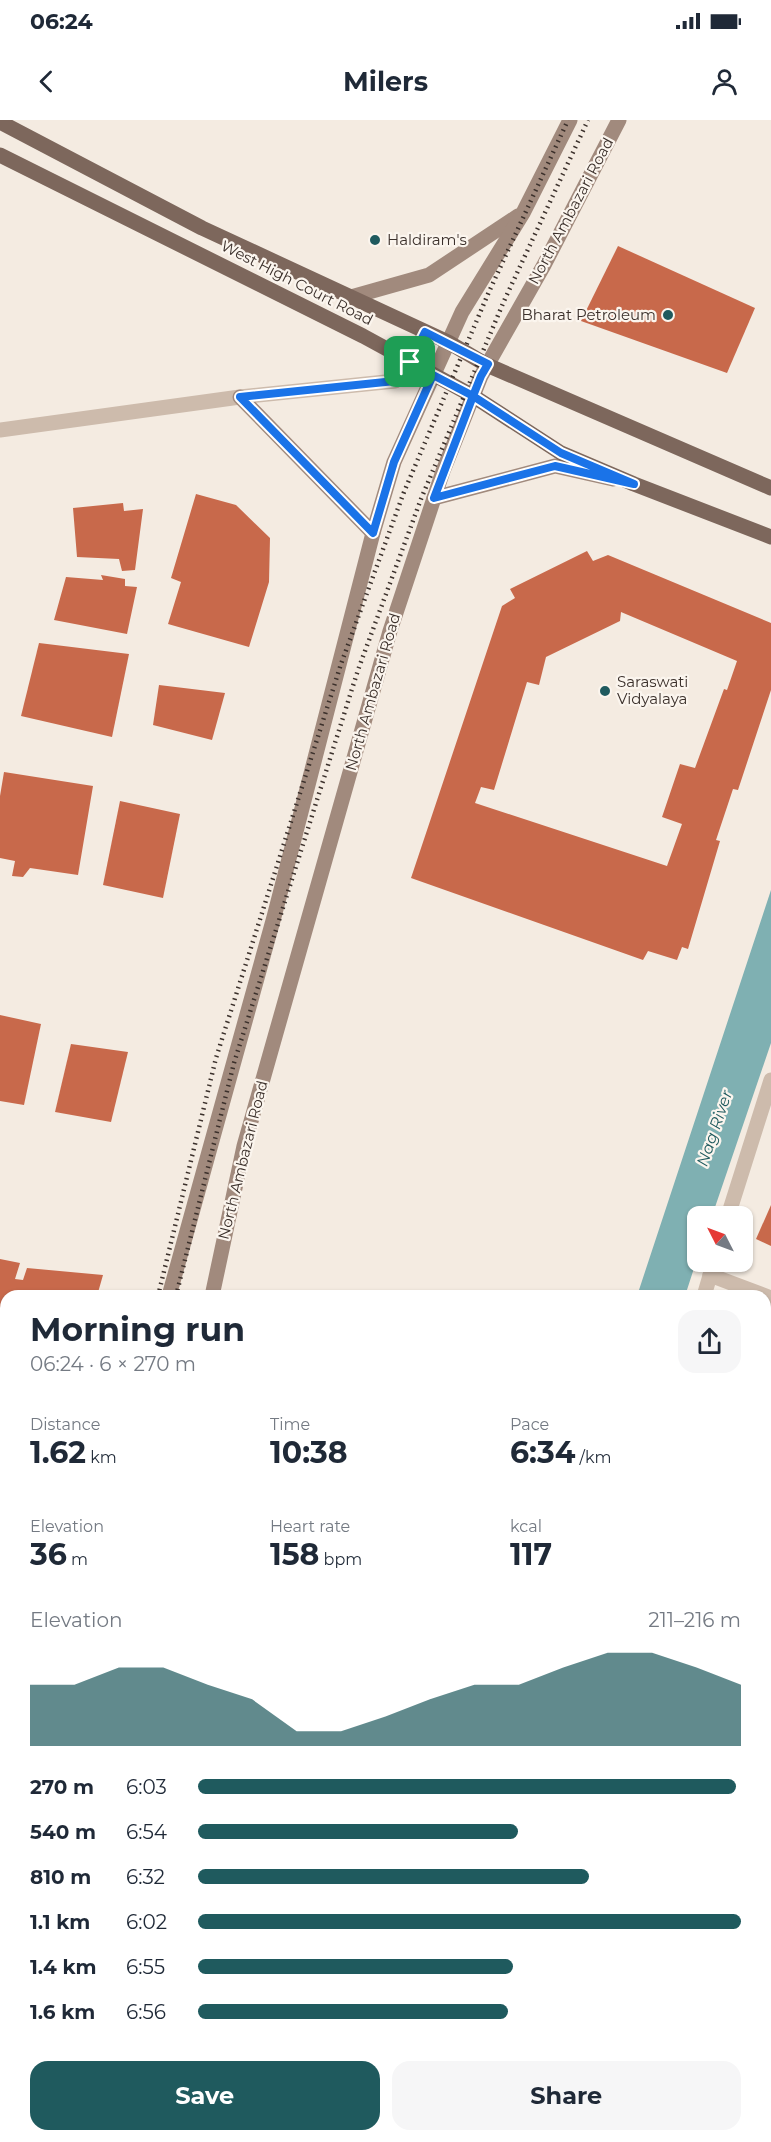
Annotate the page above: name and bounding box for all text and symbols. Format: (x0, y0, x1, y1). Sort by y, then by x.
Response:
text: 06:24 (30, 8, 93, 35)
icon: back (30, 65, 63, 98)
text: Milers (343, 65, 428, 98)
icon: person (708, 65, 741, 98)
street label: North Ambazari Road (524, 134, 617, 287)
place label: Haldiram's (387, 230, 467, 249)
marker: Haldiram's (368, 233, 382, 247)
street label: West High Court Road (218, 236, 376, 329)
place label: Bharat Petroleum (521, 305, 656, 324)
marker: Bharat Petroleum (661, 308, 675, 322)
pin (384, 336, 435, 387)
icon: arrive (393, 345, 426, 378)
street label: North Ambazari Road (341, 611, 404, 773)
place label: Saraswati Vidyalaya (617, 672, 688, 708)
marker: Saraswati Vidyalaya (598, 684, 612, 698)
street label: North Ambazari Road (214, 1078, 271, 1241)
water label: Nag River (693, 1087, 737, 1169)
north arrow (687, 1206, 753, 1272)
map controls (687, 1206, 753, 1272)
text: Morning run (30, 1309, 245, 1349)
button: share (678, 1310, 741, 1373)
text: 06:24 · 6 × 270 m (30, 1352, 196, 1376)
text: Distance (30, 1415, 100, 1434)
text: Time (270, 1415, 310, 1434)
text: Pace (510, 1415, 549, 1434)
text: 1.62 (30, 1434, 86, 1471)
text: 10:38 (270, 1434, 348, 1471)
text: 6:34 (510, 1434, 575, 1471)
text: km (86, 1448, 117, 1467)
text: /km (575, 1448, 611, 1467)
text: Elevation (30, 1517, 104, 1536)
text: Heart rate (270, 1517, 350, 1536)
text: kcal (510, 1517, 542, 1536)
text: 36 (30, 1536, 67, 1573)
text: 158 (270, 1536, 319, 1573)
text: 117 (510, 1536, 552, 1573)
text: m (67, 1550, 88, 1569)
text: bpm (319, 1550, 362, 1569)
text: Elevation (30, 1608, 122, 1632)
text: 211–216 m (648, 1608, 741, 1632)
text: 270 m (30, 1775, 94, 1799)
text: 6:03 (126, 1775, 167, 1799)
text: 540 m (30, 1820, 96, 1844)
text: 6:54 (126, 1820, 167, 1844)
text: 810 m (30, 1865, 91, 1889)
text: 6:32 (126, 1865, 165, 1889)
text: 1.1 km (30, 1910, 90, 1934)
text: 6:02 (126, 1910, 167, 1934)
text: 1.4 km (30, 1955, 97, 1979)
text: 6:55 (126, 1955, 165, 1979)
text: 1.6 km (30, 2000, 95, 2024)
text: 6:56 (126, 2000, 166, 2024)
button: Save (30, 2061, 380, 2130)
button: Share (392, 2061, 741, 2130)

